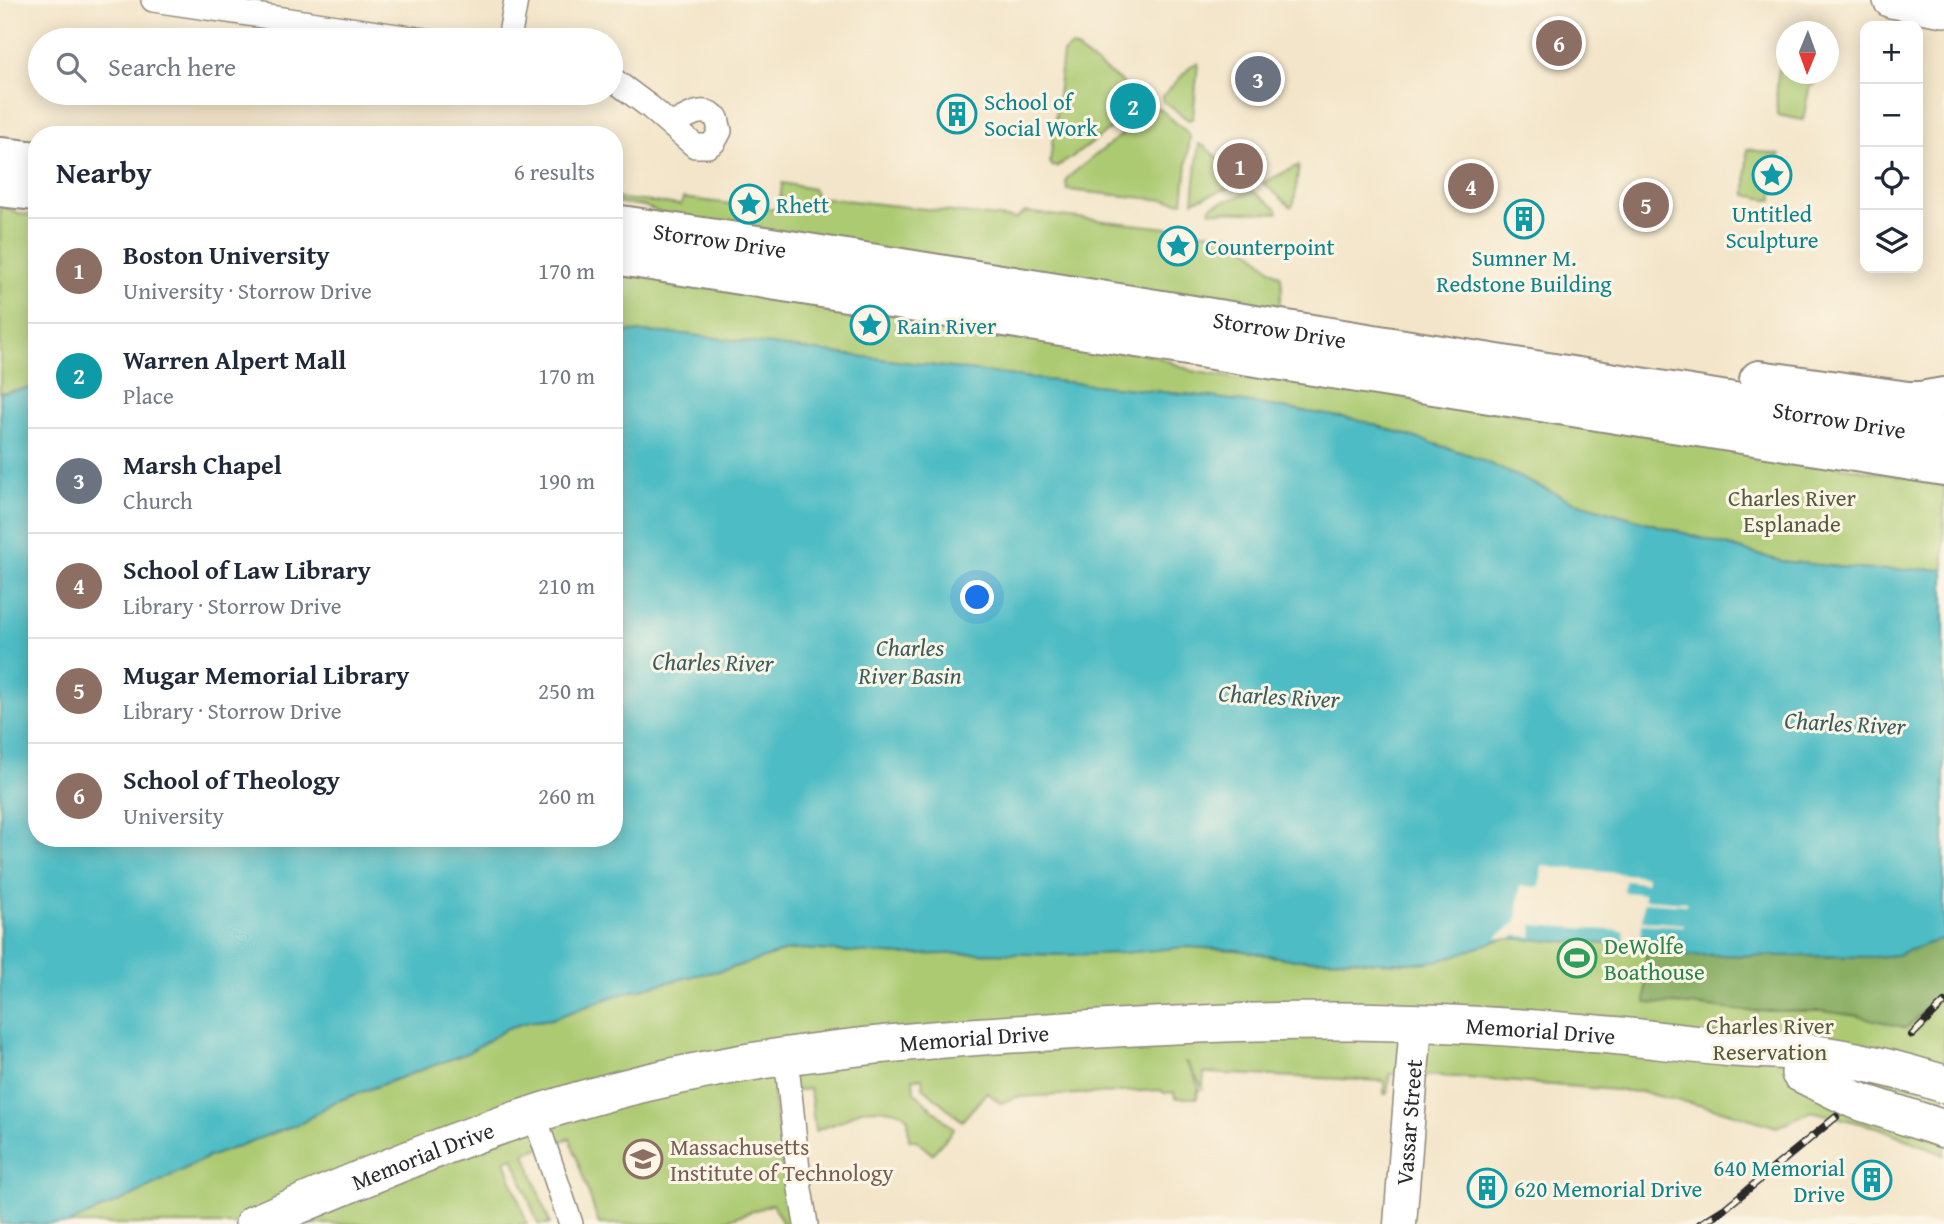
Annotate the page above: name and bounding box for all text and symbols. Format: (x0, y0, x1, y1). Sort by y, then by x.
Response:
pin: 6 (1536, 17, 1582, 69)
north arrow (1776, 21, 1839, 84)
map controls (1860, 21, 1923, 273)
button: + (1860, 21, 1923, 84)
search box (28, 28, 623, 105)
text: Search here (108, 47, 236, 86)
icon: search (52, 48, 90, 86)
pin: 3 (1235, 53, 1281, 105)
pin: 2 (1110, 80, 1156, 132)
button: − (1860, 84, 1923, 147)
place label: School of Social Work (984, 85, 1098, 144)
building icon: School of Social Work (936, 93, 978, 135)
pin: 1 (1217, 140, 1263, 192)
button: locate (1860, 147, 1923, 210)
text: Nearby (56, 150, 152, 194)
place icon: Untitled Sculpture (1751, 154, 1793, 196)
text: 6 results (514, 155, 595, 188)
pin: 4 (1448, 160, 1494, 212)
pin: 5 (1623, 179, 1669, 231)
place icon: Rhett (728, 183, 770, 225)
place label: Rhett (776, 188, 829, 221)
place label: Untitled Sculpture (1725, 197, 1819, 256)
building icon: Sumner M. Redstone Building (1503, 198, 1545, 240)
button: layers (1860, 210, 1923, 273)
street label: Storrow Drive (651, 213, 789, 266)
place icon: Counterpoint (1157, 225, 1199, 267)
place label: Counterpoint (1205, 230, 1335, 263)
text: Boston University (123, 235, 330, 274)
place label: Sumner M. Redstone Building (1436, 241, 1612, 300)
text: 1 (73, 254, 85, 287)
text: 170 m (538, 254, 595, 287)
text: University · Storrow Drive (123, 274, 372, 307)
street label: Storrow Drive (1211, 302, 1349, 356)
place icon: Rain River (849, 304, 891, 346)
place label: Rain River (897, 309, 997, 342)
text: Warren Alpert Mall (123, 340, 346, 379)
text: 2 (73, 359, 85, 392)
text: 170 m (538, 359, 595, 392)
text: Place (123, 379, 174, 412)
street label: Storrow Drive (1771, 392, 1908, 446)
text: Marsh Chapel (123, 445, 282, 484)
text: 3 (73, 464, 85, 497)
text: 190 m (538, 464, 595, 497)
park label: Charles River Esplanade (1728, 481, 1857, 540)
text: Church (123, 484, 193, 517)
text: School of Law Library (123, 550, 371, 589)
text: 4 (73, 569, 85, 602)
text: 210 m (538, 569, 595, 602)
your location (960, 580, 994, 614)
text: Library · Storrow Drive (123, 589, 342, 622)
water label: Charles River Basin (857, 630, 962, 693)
water label: Charles River (652, 643, 775, 681)
text: Mugar Memorial Library (123, 655, 409, 694)
text: 5 (73, 674, 85, 707)
text: 250 m (538, 674, 595, 707)
water label: Charles River (1218, 675, 1342, 717)
text: Library · Storrow Drive (123, 694, 342, 727)
water label: Charles River (1784, 702, 1908, 744)
text: School of Theology (123, 760, 340, 799)
text: 6 (73, 779, 85, 812)
text: 260 m (538, 779, 595, 812)
text: University (123, 799, 224, 832)
place label: DeWolfe Boathouse (1604, 929, 1705, 988)
sports icon: DeWolfe Boathouse (1556, 937, 1598, 979)
street label: Memorial Drive (1465, 1008, 1617, 1052)
park label: Charles River Reservation (1706, 1009, 1835, 1068)
street label: Memorial Drive (898, 1015, 1050, 1059)
street label: Vassar Street (1387, 1058, 1430, 1187)
street label: Memorial Drive (346, 1113, 498, 1198)
place label: Massachusetts Institute of Technology (670, 1130, 894, 1189)
school or university icon: Massachusetts Institute of Technology (622, 1138, 664, 1180)
place label: 640 Memorial Drive (1713, 1151, 1845, 1210)
building icon: 640 Memorial Drive (1851, 1159, 1893, 1201)
building icon: 620 Memorial Drive (1466, 1167, 1508, 1209)
place label: 620 Memorial Drive (1514, 1172, 1702, 1205)

